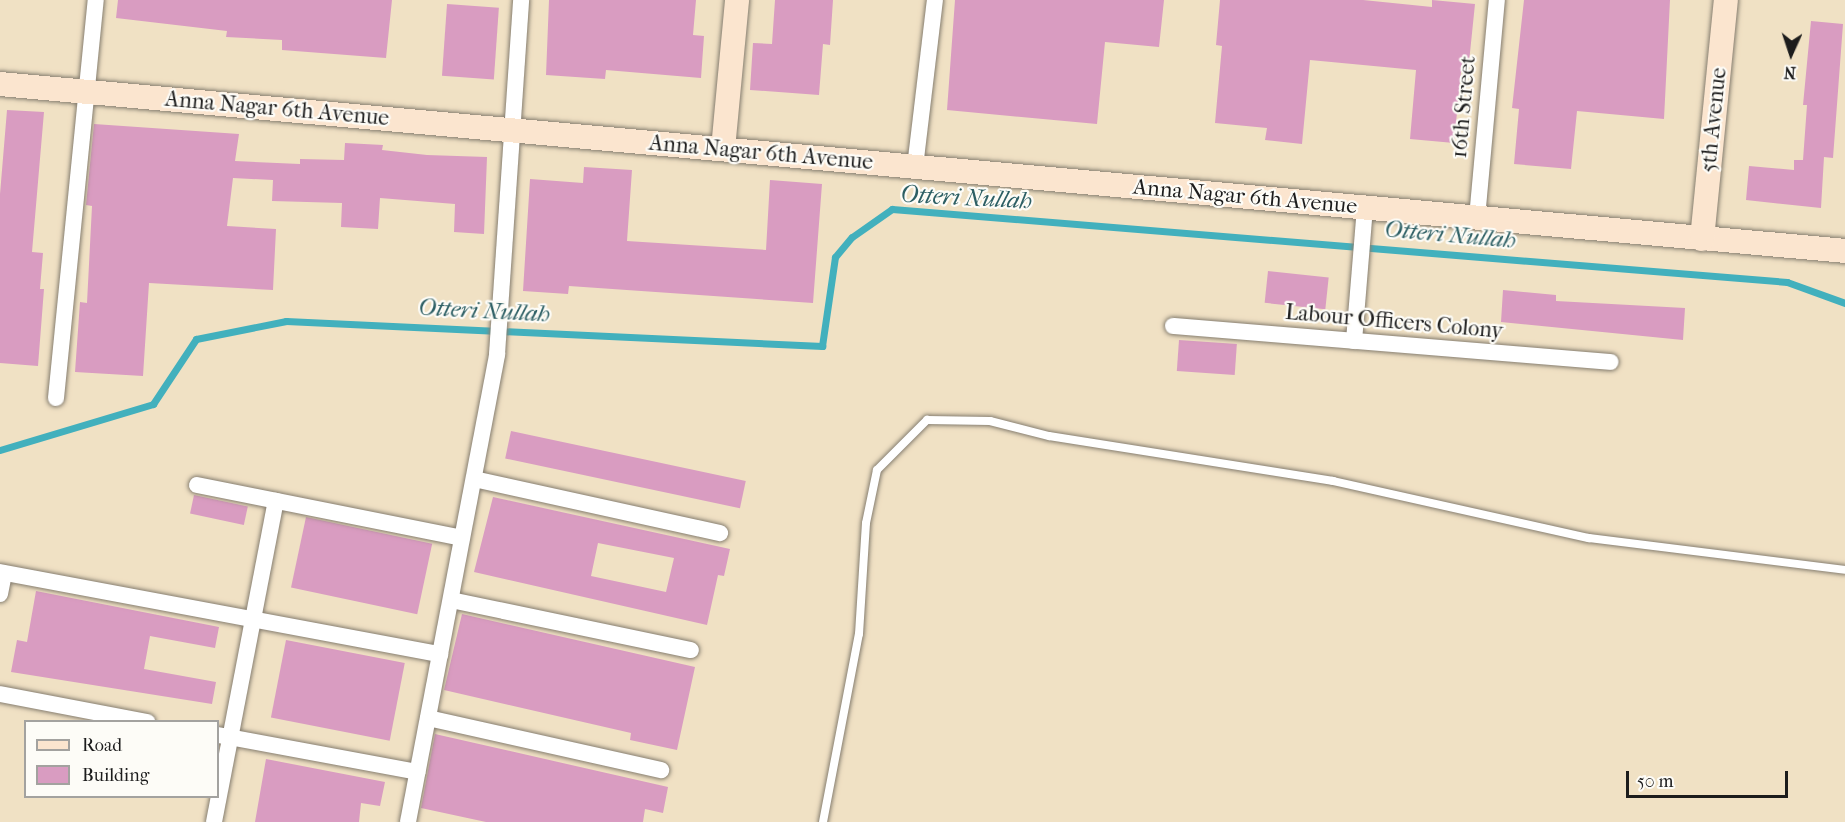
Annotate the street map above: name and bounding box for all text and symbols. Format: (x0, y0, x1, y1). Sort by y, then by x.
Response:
north arrow (1761, 24, 1821, 84)
street label: 16th Street (1446, 55, 1482, 159)
text: N (1783, 63, 1797, 82)
street label: 5th Avenue (1695, 66, 1733, 174)
street label: Anna Nagar 6th Avenue (164, 86, 390, 132)
street label: Anna Nagar 6th Avenue (648, 130, 874, 176)
street label: Anna Nagar 6th Avenue (1132, 174, 1358, 220)
water label: Otteri Nullah (899, 180, 1033, 216)
water label: Otteri Nullah (1383, 215, 1517, 255)
water label: Otteri Nullah (417, 293, 551, 329)
street label: Labour Officers Colony (1284, 299, 1504, 345)
legend (24, 720, 219, 798)
text: Road (82, 735, 122, 756)
scale bar (1629, 759, 1791, 797)
text: Building (82, 765, 149, 786)
text: 50 m (1637, 771, 1673, 792)

